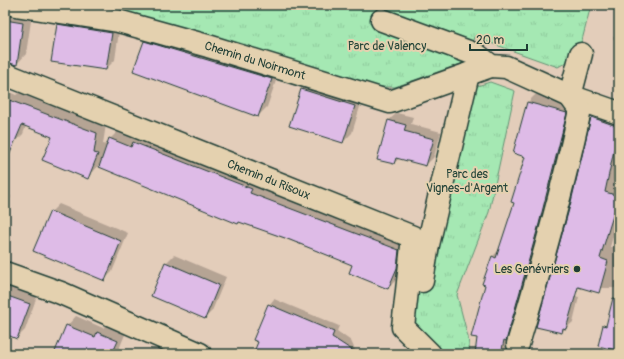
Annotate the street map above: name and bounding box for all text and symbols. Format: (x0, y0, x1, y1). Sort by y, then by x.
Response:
scale bar (470, 26, 527, 52)
text: 20 m (476, 33, 505, 48)
street label: Chemin du Noirmont (203, 38, 308, 83)
park label: Parc de Valency (348, 39, 426, 54)
street label: Chemin du Risoux (225, 156, 313, 203)
park label: Parc des Vignes-d'Argent (426, 167, 508, 196)
place label: Les Genévriers (494, 262, 570, 277)
marker: Les Genévriers (572, 264, 582, 274)

